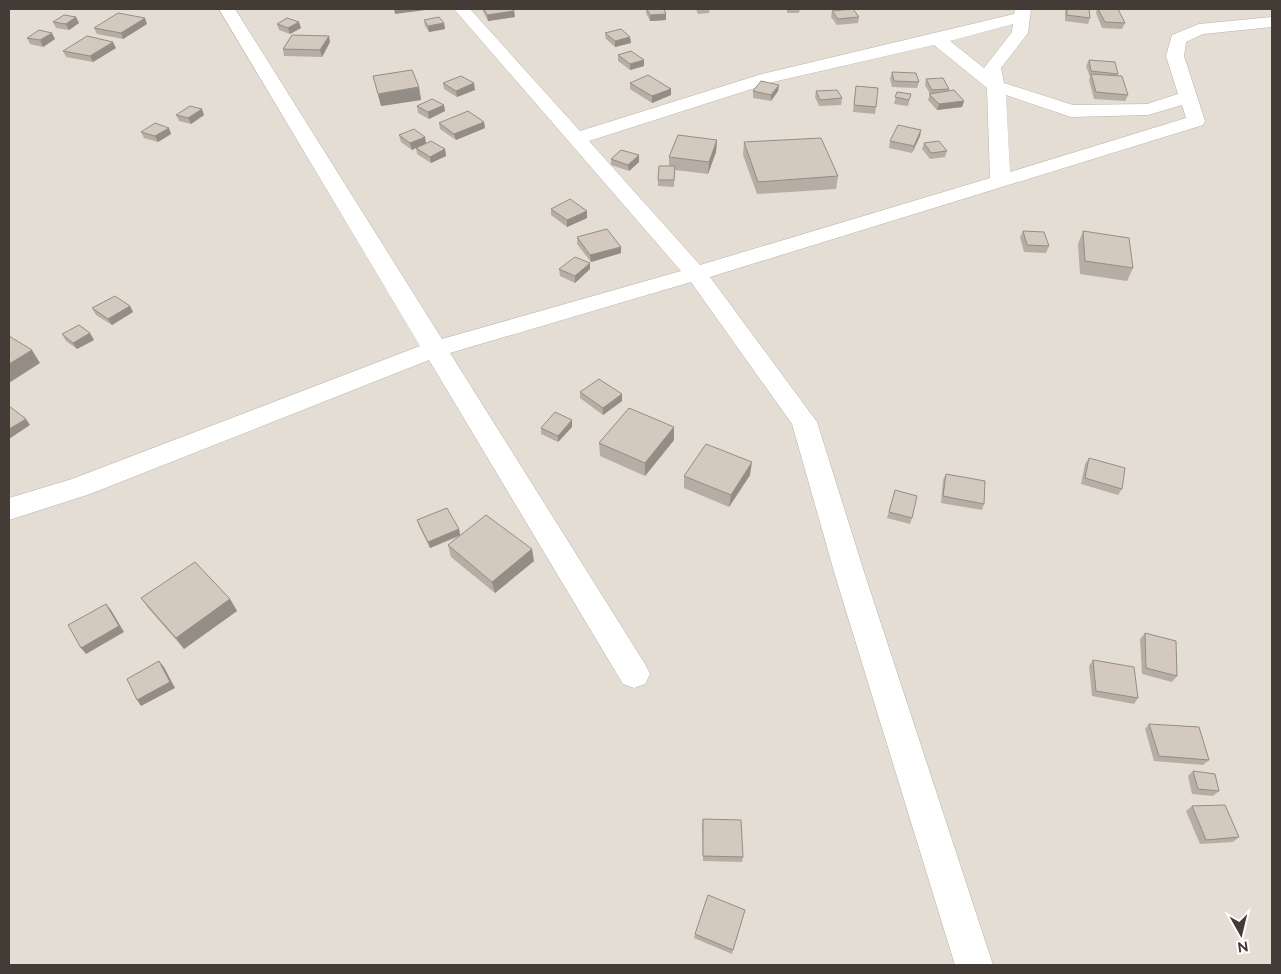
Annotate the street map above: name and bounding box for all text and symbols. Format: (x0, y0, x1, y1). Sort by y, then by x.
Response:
north arrow (1216, 909, 1266, 959)
text: N (1236, 938, 1249, 956)

